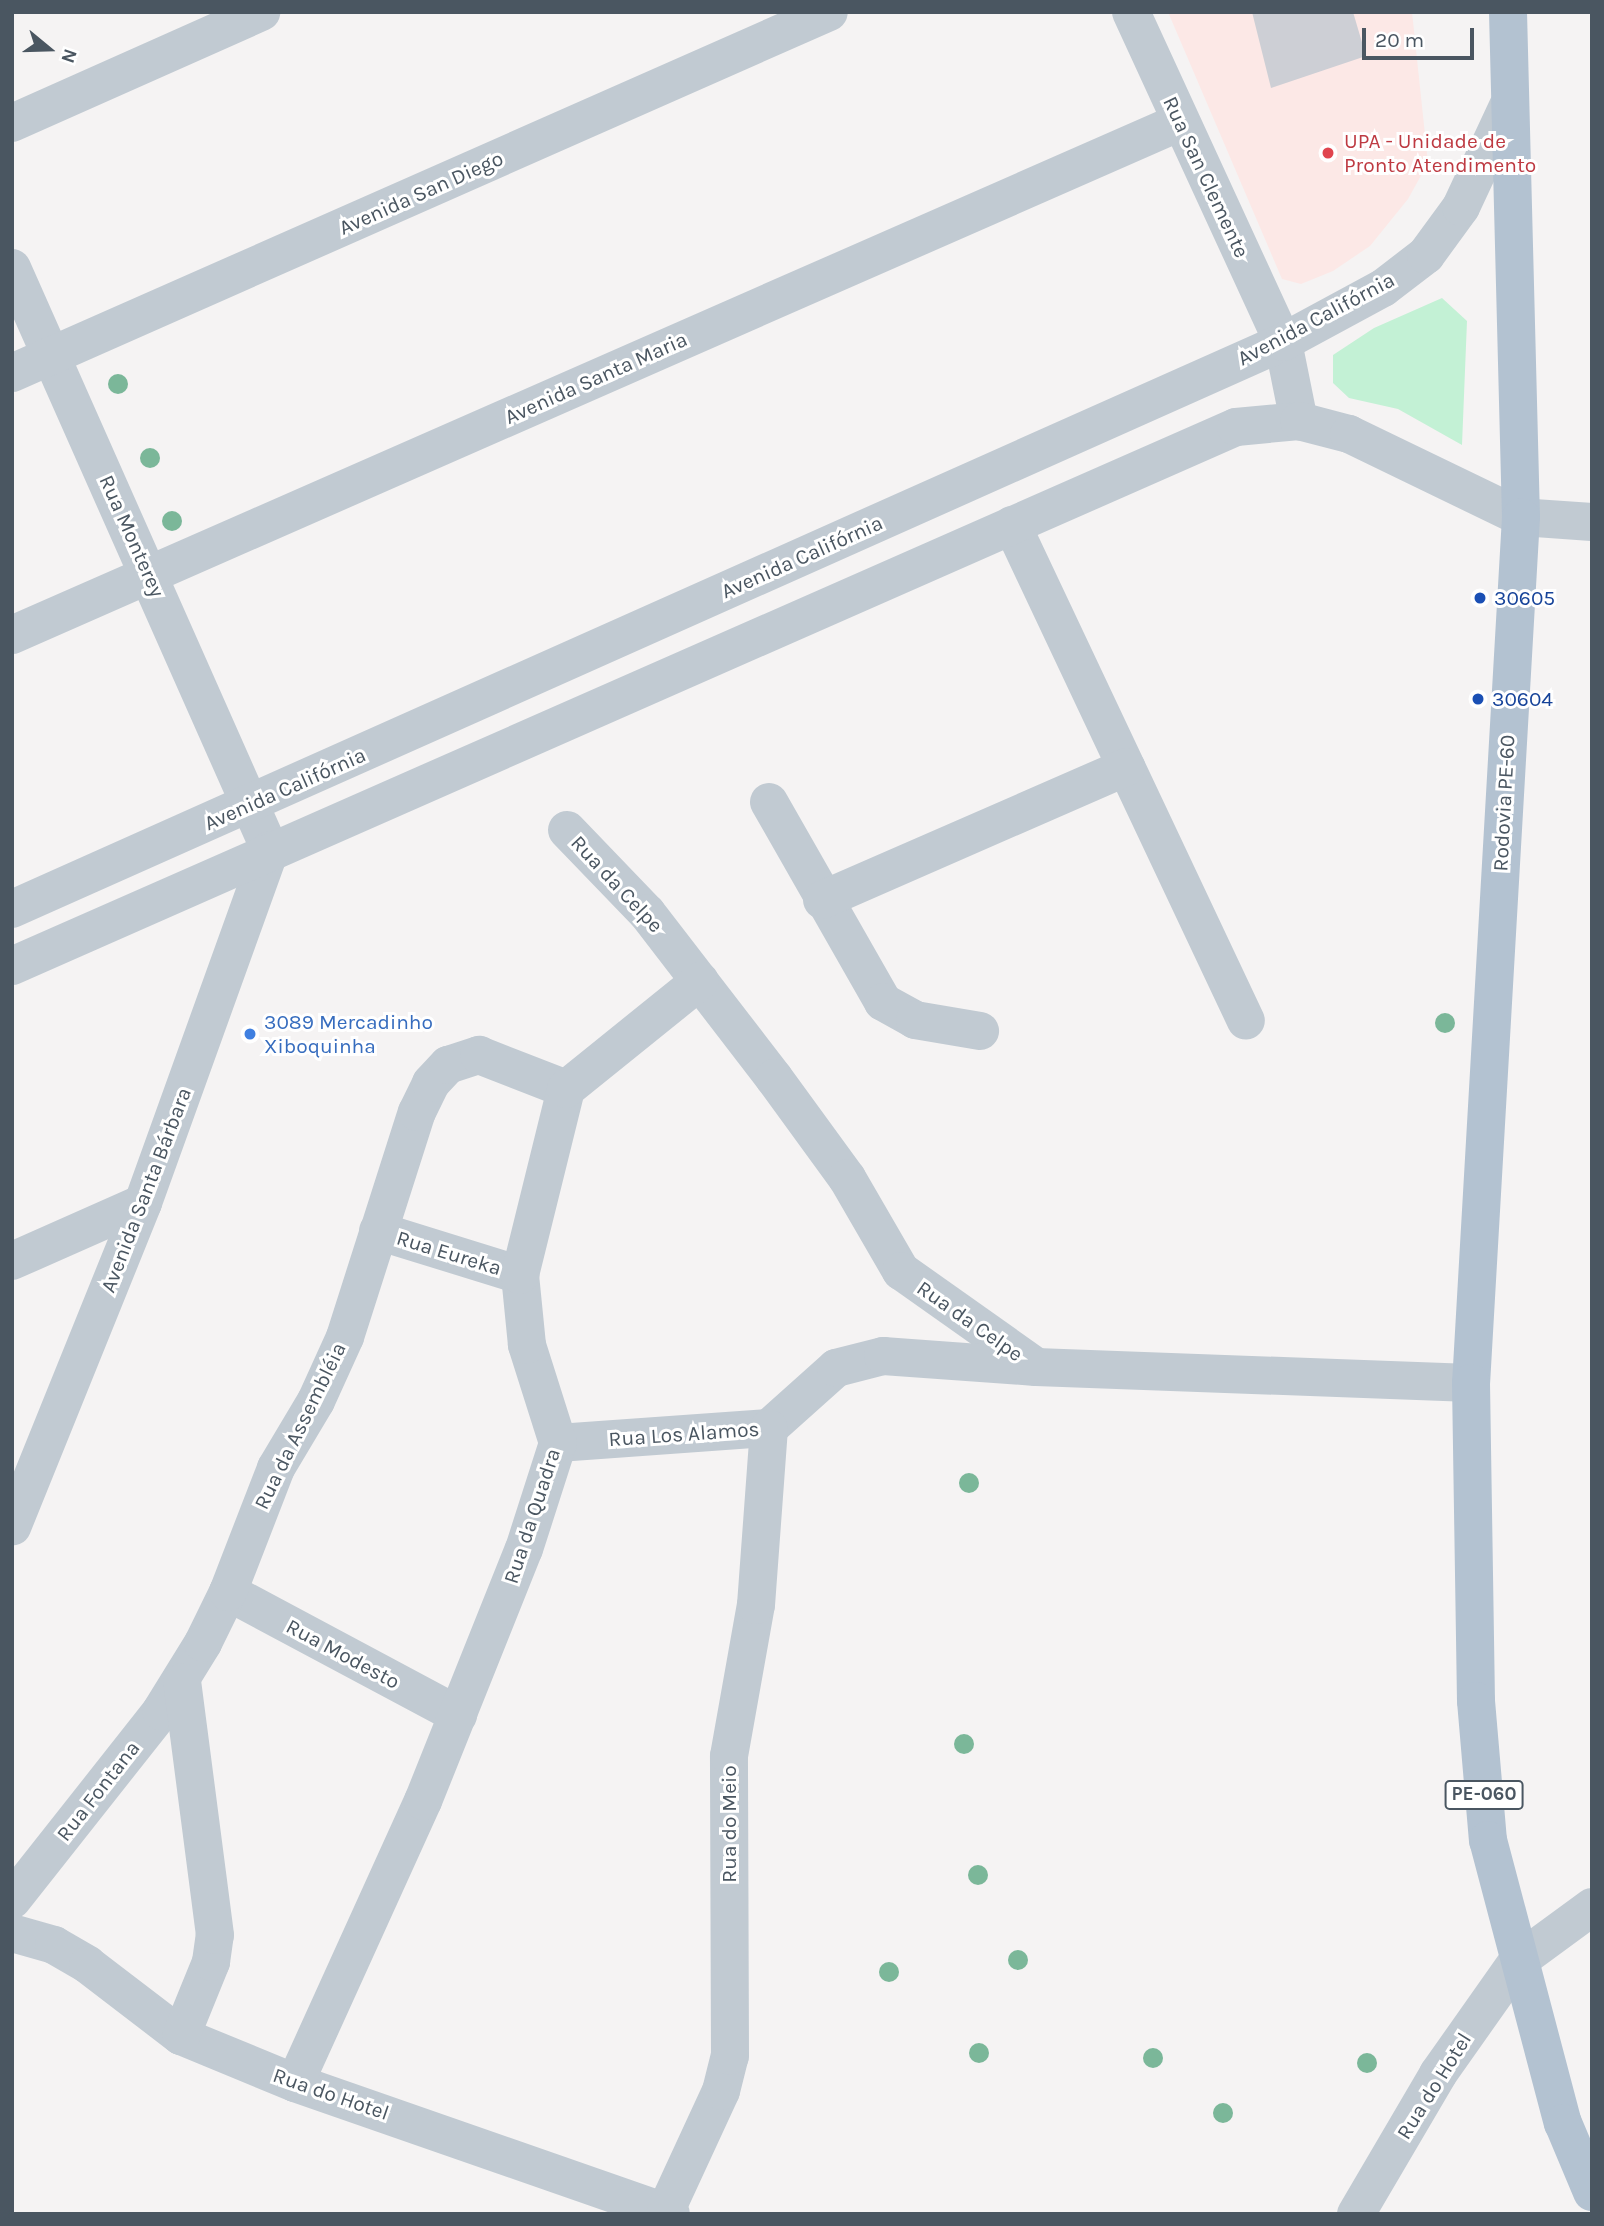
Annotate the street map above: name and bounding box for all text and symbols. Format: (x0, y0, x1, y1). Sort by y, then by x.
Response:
north arrow (14, 14, 84, 84)
scale bar (1366, 14, 1478, 58)
text: 20 m (1375, 28, 1424, 52)
text: N (56, 46, 81, 66)
street label: Rua San Clemente (1158, 92, 1254, 262)
place label: UPA - Unidade de Pronto Atendimento (1344, 128, 1536, 178)
marker: UPA - Unidade de Pronto Atendimento (1318, 143, 1338, 163)
street label: Avenida San Diego (335, 145, 507, 241)
street label: Avenida Califórnia (1233, 267, 1399, 371)
street label: Avenida Santa Maria (501, 326, 691, 430)
street label: Rua Monterey (94, 471, 170, 601)
street label: Avenida Califórnia (717, 510, 887, 604)
place label: 30605 (1494, 585, 1555, 611)
marker: 30605 (1472, 590, 1488, 606)
place label: 30604 (1492, 686, 1553, 712)
marker: 30604 (1470, 691, 1486, 707)
street label: Rodovia PE-60 (1488, 734, 1520, 872)
street label: Avenida Califórnia (200, 742, 370, 836)
street label: Rua da Celpe (566, 830, 668, 938)
place label: 3089 Mercadinho Xiboquinha (264, 1009, 433, 1059)
marker: 3089 Mercadinho Xiboquinha (242, 1026, 258, 1042)
street label: Avenida Santa Bárbara (95, 1084, 197, 1296)
street label: Rua Eureka (393, 1225, 505, 1281)
street label: Rua da Celpe (912, 1275, 1028, 1367)
street label: Rua da Assembléia (249, 1338, 351, 1514)
street label: Rua Los Alamos (608, 1416, 760, 1452)
street label: Rua da Quadra (498, 1445, 566, 1587)
street label: Rua Modesto (282, 1614, 404, 1694)
street label: Rua Fontana (51, 1736, 145, 1846)
street label: Rua do Meio (716, 1765, 742, 1883)
road number: PE-060 (1444, 1780, 1524, 1811)
street label: Rua do Hotel (1391, 2028, 1477, 2144)
street label: Rua do Hotel (270, 2062, 392, 2126)

